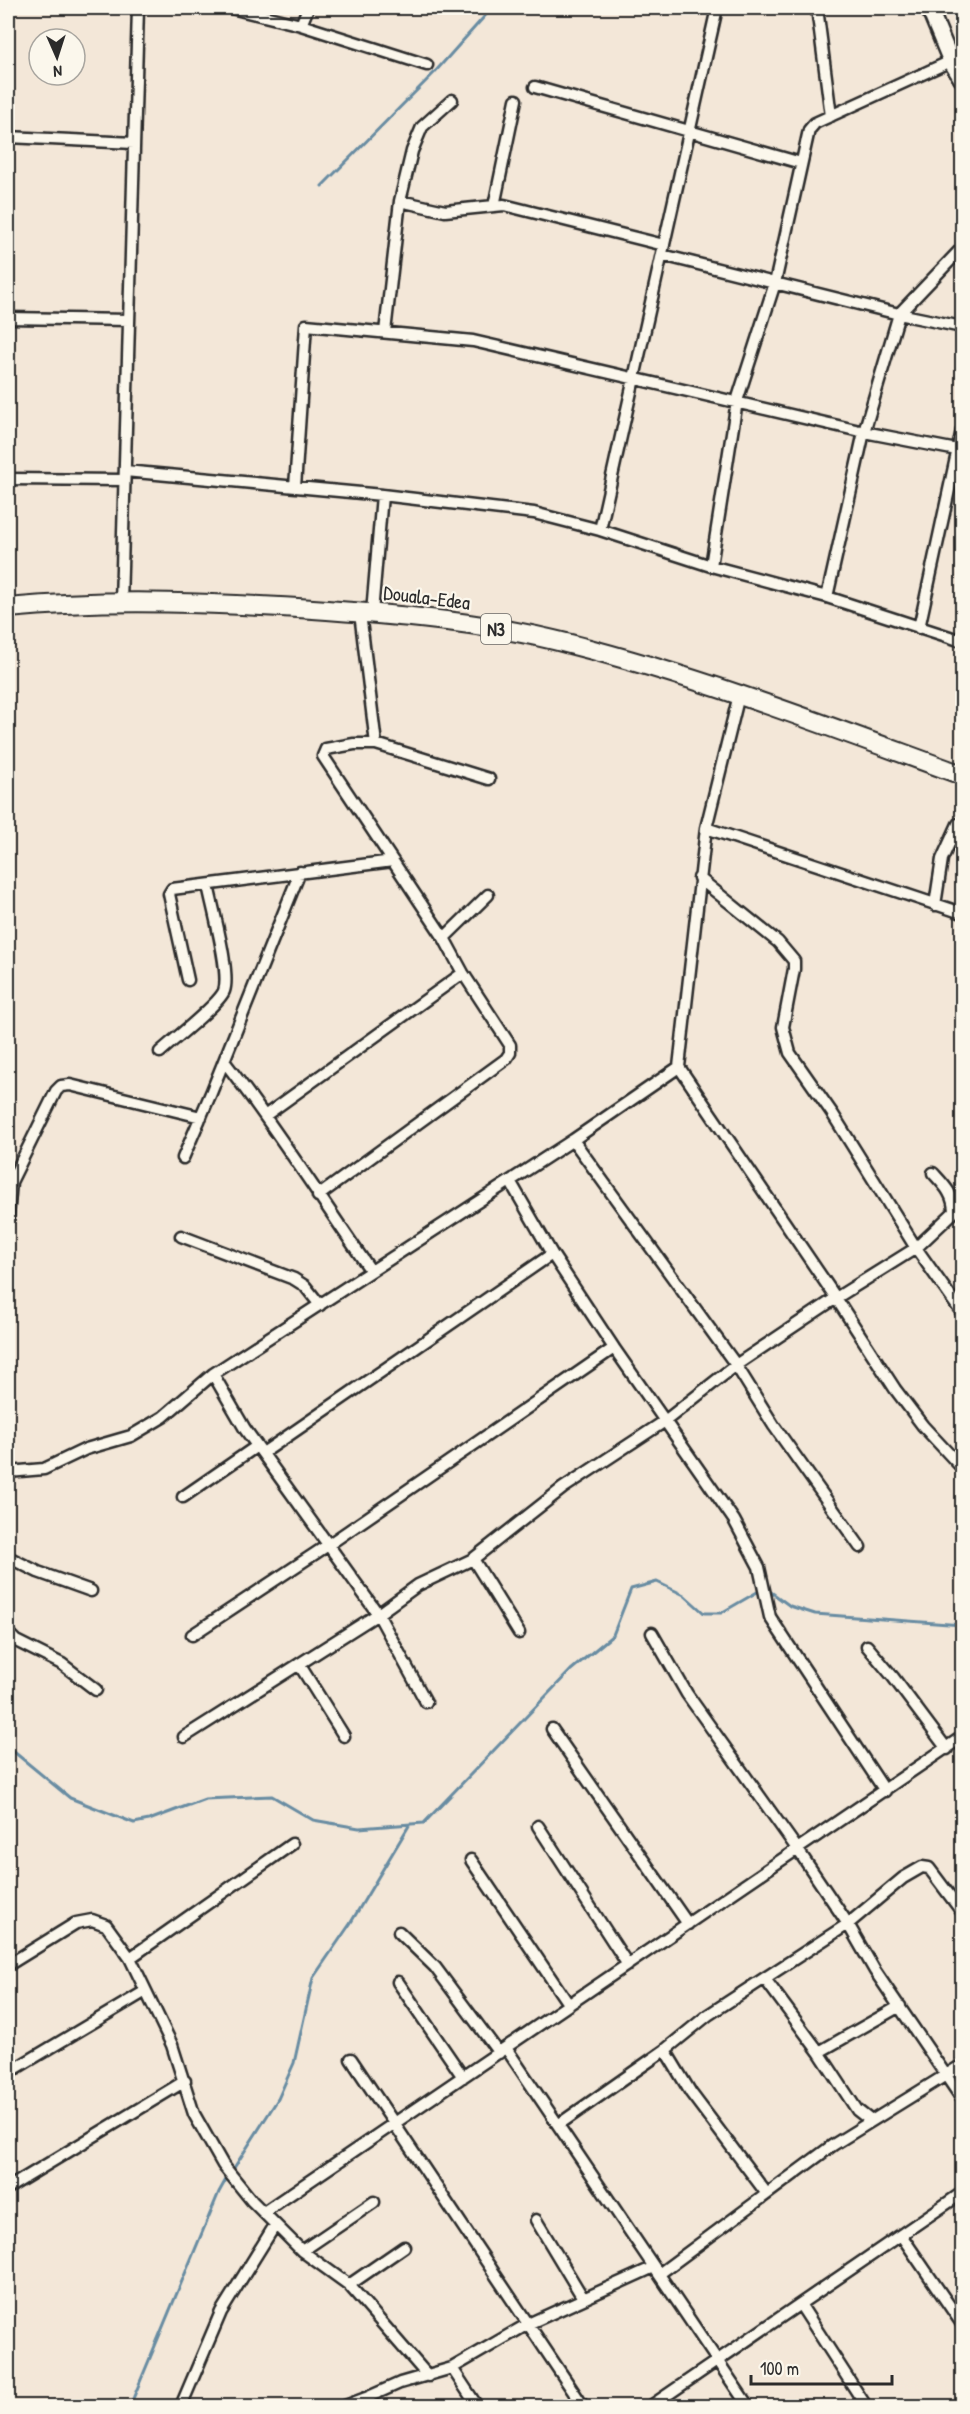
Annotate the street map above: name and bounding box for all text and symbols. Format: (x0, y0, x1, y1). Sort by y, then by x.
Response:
north arrow (27, 27, 87, 87)
text: N (52, 61, 63, 83)
street label: Douala-Edea (382, 578, 472, 616)
road number: N3 (481, 614, 511, 644)
scale bar (751, 2348, 892, 2386)
text: 100 m (760, 2356, 799, 2381)

